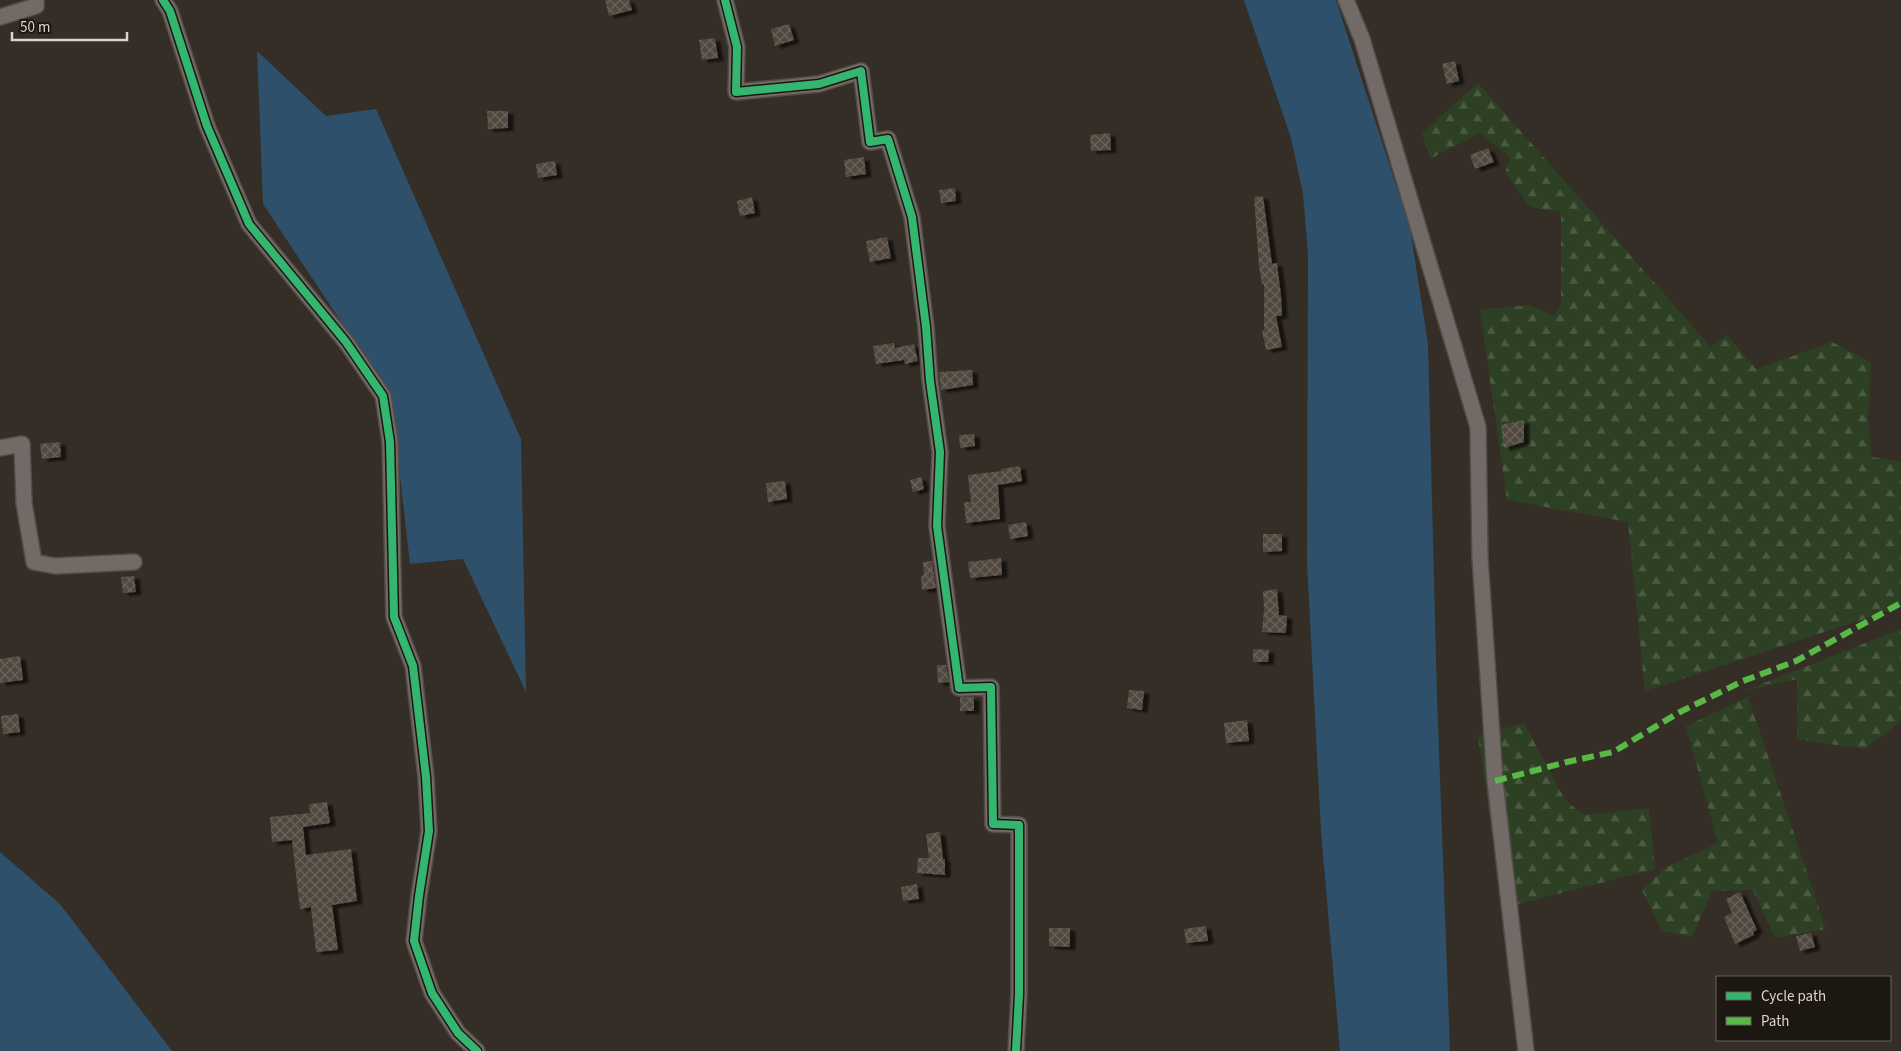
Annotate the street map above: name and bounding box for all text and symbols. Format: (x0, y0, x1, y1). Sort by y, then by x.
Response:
scale bar (12, 10, 128, 42)
text: 50 m (20, 17, 50, 38)
legend (1716, 976, 1891, 1041)
text: Cycle path (1761, 986, 1826, 1007)
text: Path (1761, 1011, 1789, 1032)

